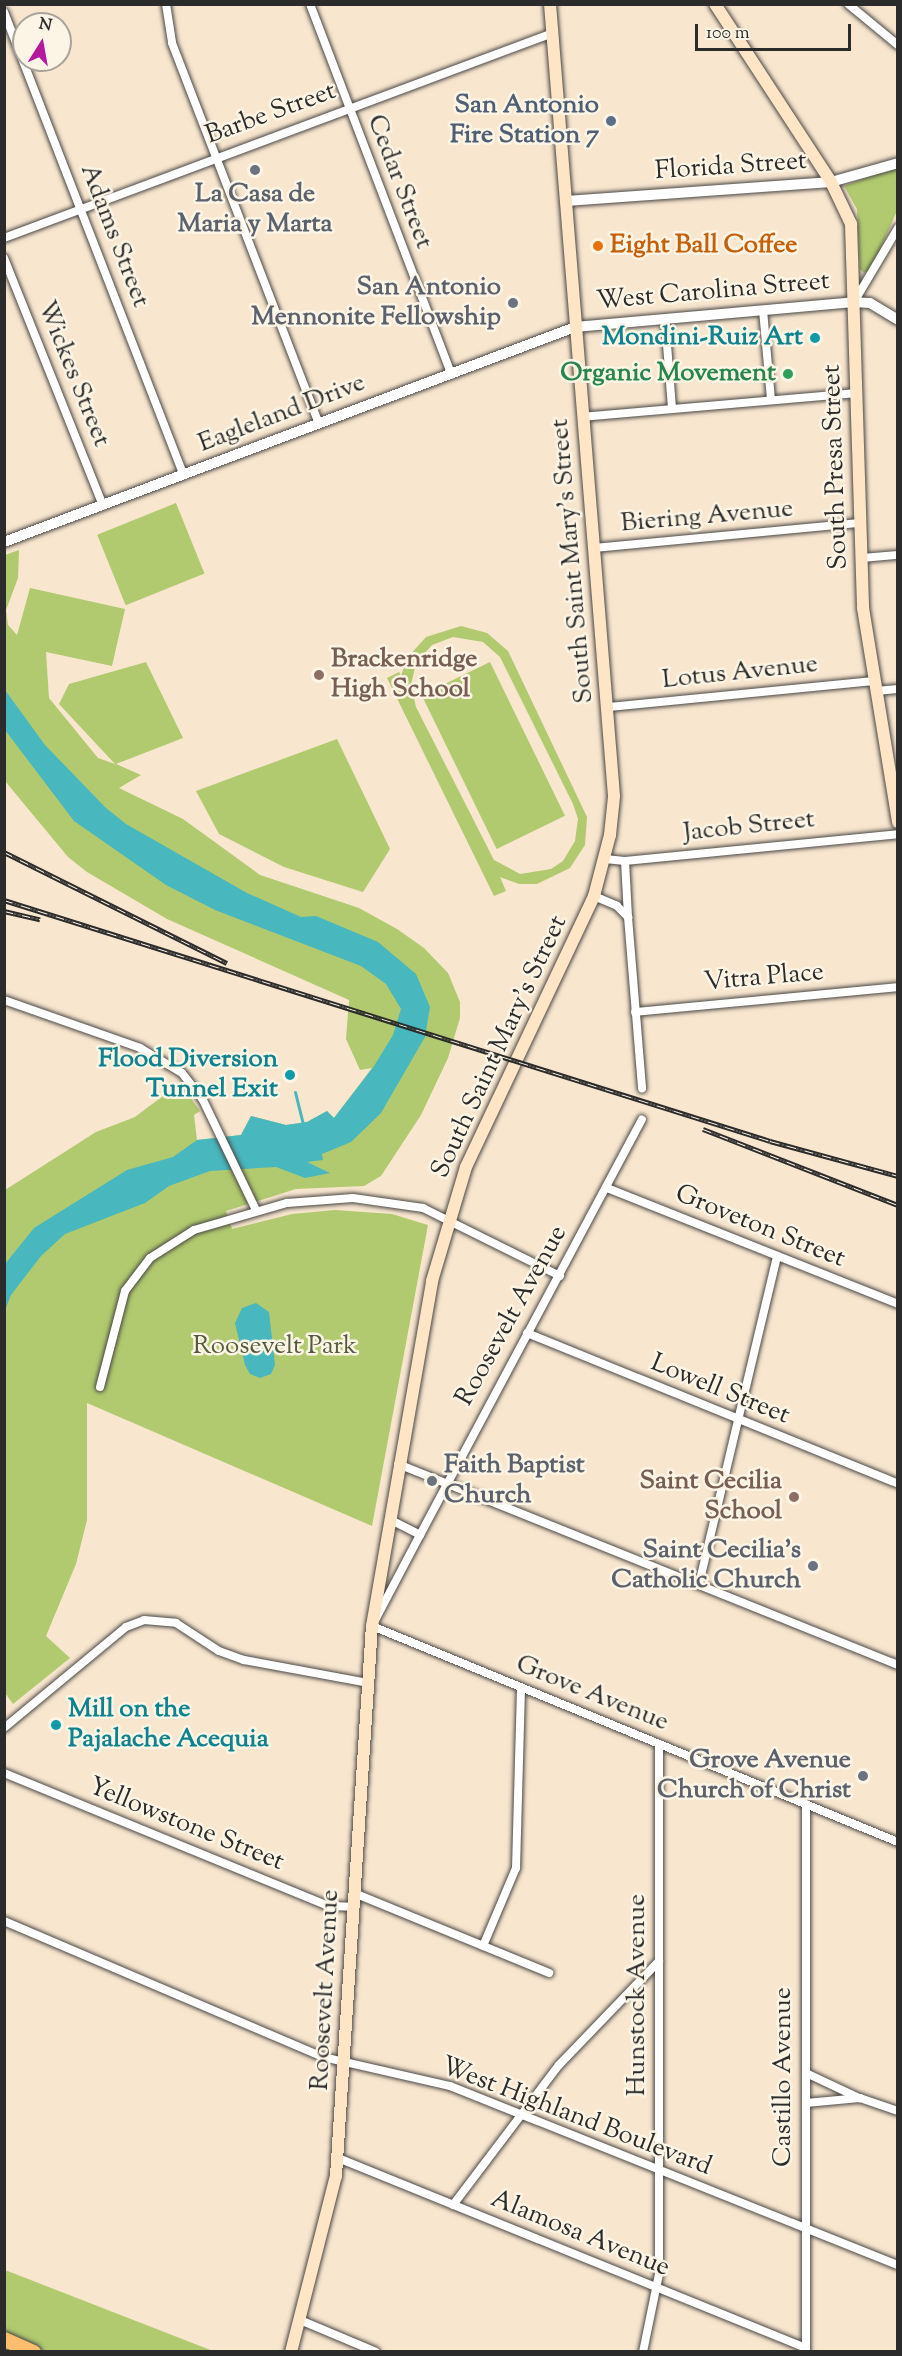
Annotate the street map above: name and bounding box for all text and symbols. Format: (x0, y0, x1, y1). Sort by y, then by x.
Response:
north arrow (12, 12, 72, 72)
scale bar (698, 12, 854, 50)
text: N (37, 13, 54, 38)
text: 100 m (706, 21, 750, 47)
street label: Barbe Street (202, 76, 340, 152)
place label: San Antonio Fire Station 7 (450, 90, 599, 152)
street label: Cedar Street (359, 111, 439, 253)
marker: San Antonio Fire Station 7 (604, 114, 618, 128)
street label: Florida Street (654, 146, 808, 188)
street label: Adams Street (72, 160, 156, 312)
marker: La Casa de Maria y Marta (248, 163, 262, 177)
place label: La Casa de Maria y Marta (178, 179, 332, 240)
place label: Eight Ball Coffee (610, 230, 797, 262)
marker: Eight Ball Coffee (591, 239, 605, 253)
street label: West Carolina Street (595, 266, 831, 318)
place label: San Antonio Mennonite Fellowship (251, 272, 501, 334)
street label: Wickes Street (30, 296, 116, 452)
marker: San Antonio Mennonite Fellowship (506, 296, 520, 310)
place label: Mondini-Ruiz Art (602, 322, 803, 354)
marker: Mondini-Ruiz Art (808, 331, 822, 345)
place label: Organic Movement (560, 358, 776, 390)
street label: South Presa Street (817, 364, 855, 570)
marker: Organic Movement (781, 367, 795, 381)
street label: Eagleland Drive (194, 368, 370, 460)
street label: South Saint Mary's Street (545, 417, 601, 705)
street label: Biering Avenue (619, 494, 795, 540)
place label: Brackenridge High School (331, 644, 477, 706)
street label: Lotus Avenue (661, 649, 819, 697)
marker: Brackenridge High School (312, 668, 326, 682)
street label: Jacob Street (682, 805, 816, 849)
street label: South Saint Mary's Street (425, 911, 575, 1183)
street label: Vitra Place (703, 957, 825, 999)
place label: Flood Diversion Tunnel Exit (98, 1044, 278, 1106)
marker: Flood Diversion Tunnel Exit (283, 1068, 297, 1082)
street label: Groveton Street (670, 1179, 850, 1275)
street label: Roosevelt Avenue (450, 1220, 574, 1412)
park label: Roosevelt Park (193, 1331, 357, 1363)
street label: Lowell Street (646, 1348, 794, 1432)
place label: Faith Baptist Church (444, 1450, 585, 1512)
place label: Saint Cecilia School (639, 1466, 782, 1528)
marker: Faith Baptist Church (425, 1474, 439, 1488)
marker: Saint Cecilia School (787, 1490, 801, 1504)
place label: Saint Cecilia's Catholic Church (611, 1535, 801, 1596)
marker: Saint Cecilia's Catholic Church (806, 1559, 820, 1573)
street label: Grove Avenue (511, 1649, 673, 1739)
place label: Mill on the Pajalache Acequia (68, 1694, 269, 1756)
marker: Mill on the Pajalache Acequia (49, 1718, 63, 1732)
place label: Grove Avenue Church of Christ (657, 1745, 851, 1806)
marker: Grove Avenue Church of Christ (856, 1769, 870, 1783)
street label: Yellowstone Street (84, 1772, 288, 1878)
street label: Roosevelt Avenue (305, 1889, 347, 2091)
street label: Hunstock Avenue (622, 1894, 654, 2096)
street label: Castillo Avenue (768, 1987, 800, 2167)
street label: West Highland Boulevard (436, 2051, 716, 2183)
street label: Alamosa Avenue (486, 2184, 674, 2284)

